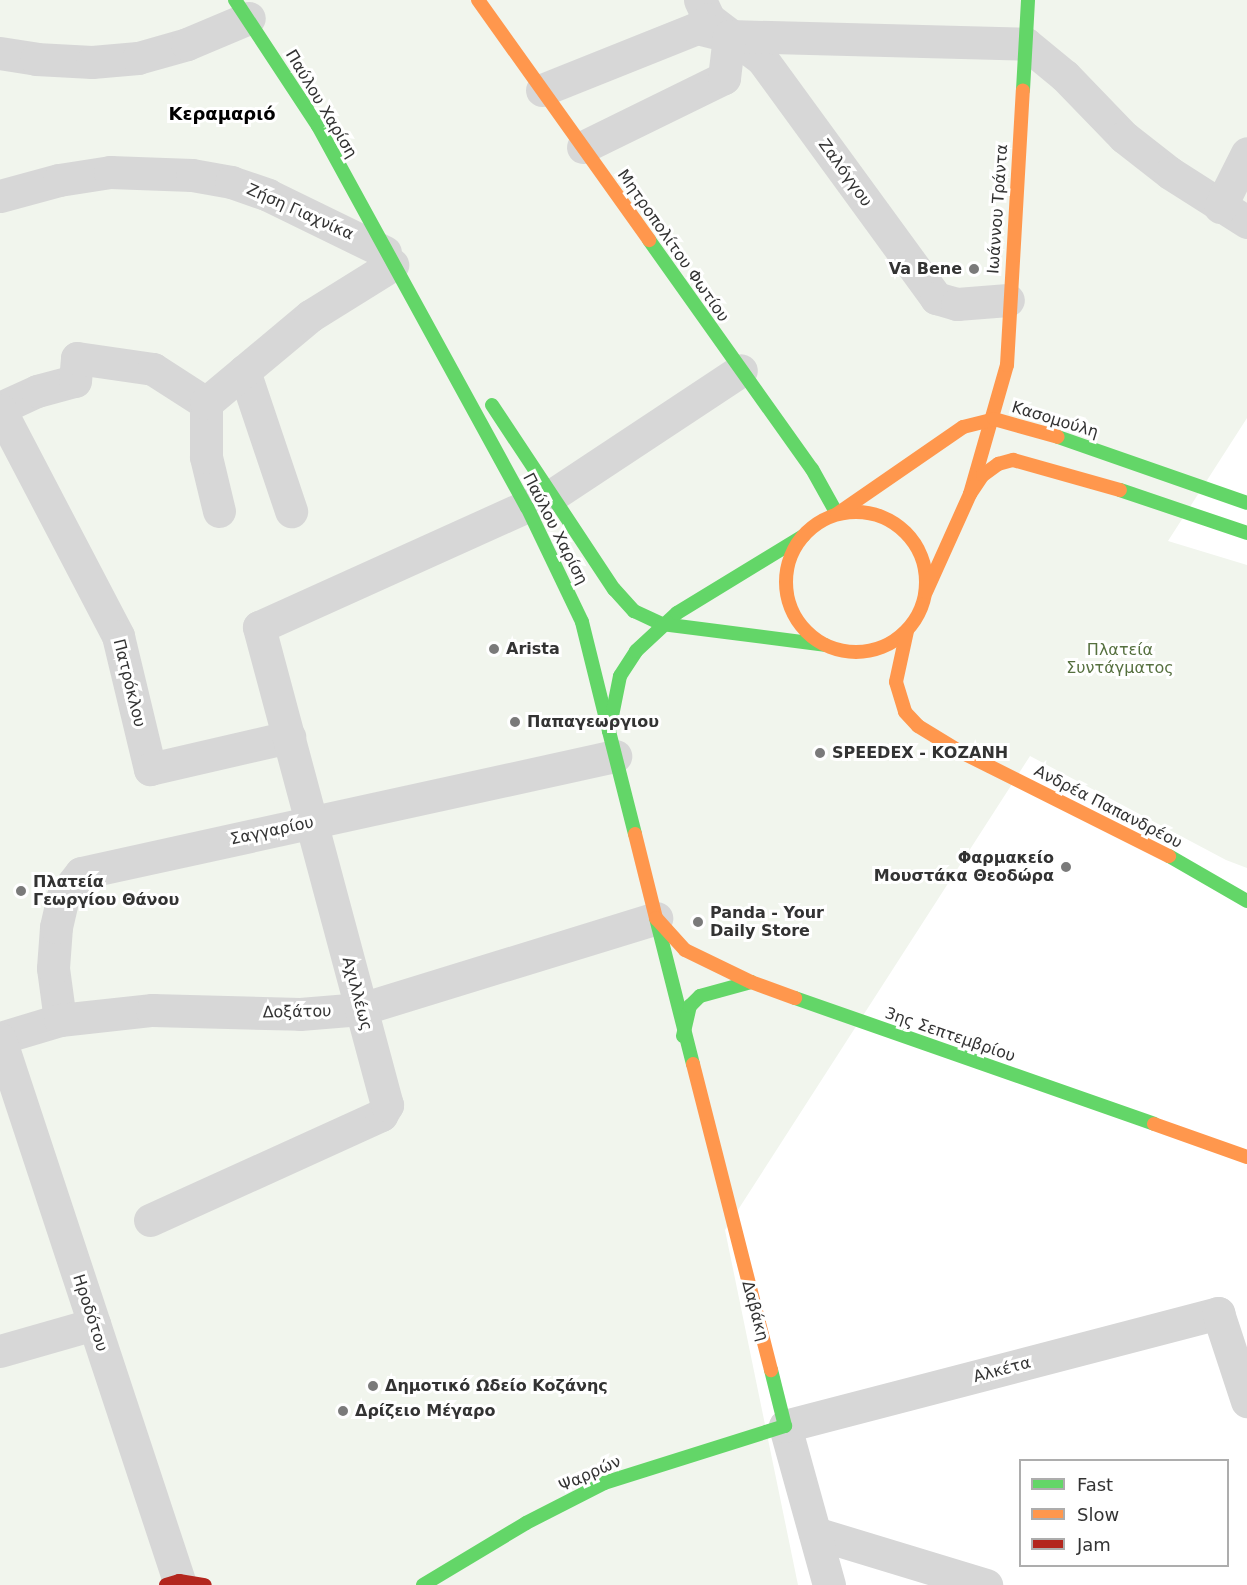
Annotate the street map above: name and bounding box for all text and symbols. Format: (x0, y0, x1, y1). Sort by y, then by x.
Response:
street label: Παύλου Χαρίση (281, 46, 361, 162)
district label: Κεραμαριό (168, 103, 276, 125)
street label: Ζαλόγγου (814, 136, 876, 210)
street label: Ιωάννου Τράντα (984, 143, 1012, 275)
street label: Μητροπολίτου Φωτίου (613, 166, 733, 326)
street label: Ζήση Γιαχνίκα (244, 180, 356, 244)
place label: Va Bene (889, 259, 962, 279)
marker: Va Bene (967, 262, 981, 276)
street label: Κασομούλη (1009, 398, 1101, 442)
street label: Παύλου Χαρίση (519, 470, 591, 588)
street label: Πατρόκλου (109, 637, 149, 729)
place label: Arista (506, 639, 560, 659)
park label: Πλατεία Συντάγματος (1066, 640, 1174, 678)
marker: Arista (487, 642, 501, 656)
place label: Παπαγεωργιου (527, 712, 659, 732)
marker: Παπαγεωργιου (508, 715, 522, 729)
place label: SPEEDEX - ΚΟΖΑΝΗ (832, 743, 1008, 763)
marker: SPEEDEX - ΚΟΖΑΝΗ (813, 746, 827, 760)
street label: Ανδρέα Παπανδρέου (1031, 761, 1185, 853)
street label: Σαγγαρίου (229, 813, 315, 849)
place label: Φαρμακείο Μουστάκα Θεοδώρα (874, 848, 1054, 886)
marker: Φαρμακείο Μουστάκα Θεοδώρα (1059, 860, 1073, 874)
place label: Πλατεία Γεωργίου Θάνου (33, 872, 179, 910)
marker: Πλατεία Γεωργίου Θάνου (14, 884, 28, 898)
place label: Panda - Your Daily Store (710, 903, 824, 941)
marker: Panda - Your Daily Store (691, 915, 705, 929)
street label: Αχιλλέως (338, 955, 376, 1033)
street label: Δοξάτου (262, 1002, 332, 1022)
street label: 3ης Σεπτεμβρίου (882, 1004, 1018, 1066)
street label: Ηροδότου (68, 1272, 112, 1354)
street label: Δαβάκη (738, 1279, 772, 1343)
street label: Αλκέτα (971, 1353, 1033, 1387)
place label: Δημοτικό Ωδείο Κοζάνης (385, 1376, 608, 1396)
marker: Δημοτικό Ωδείο Κοζάνης (366, 1379, 380, 1393)
place label: Δρίζειο Μέγαρο (355, 1401, 495, 1421)
marker: Δρίζειο Μέγαρο (336, 1404, 350, 1418)
street label: Ψαρρών (556, 1452, 624, 1496)
legend (1019, 1459, 1229, 1567)
text: Fast (1077, 1474, 1113, 1495)
text: Slow (1077, 1504, 1119, 1525)
text: Jam (1077, 1534, 1111, 1555)

